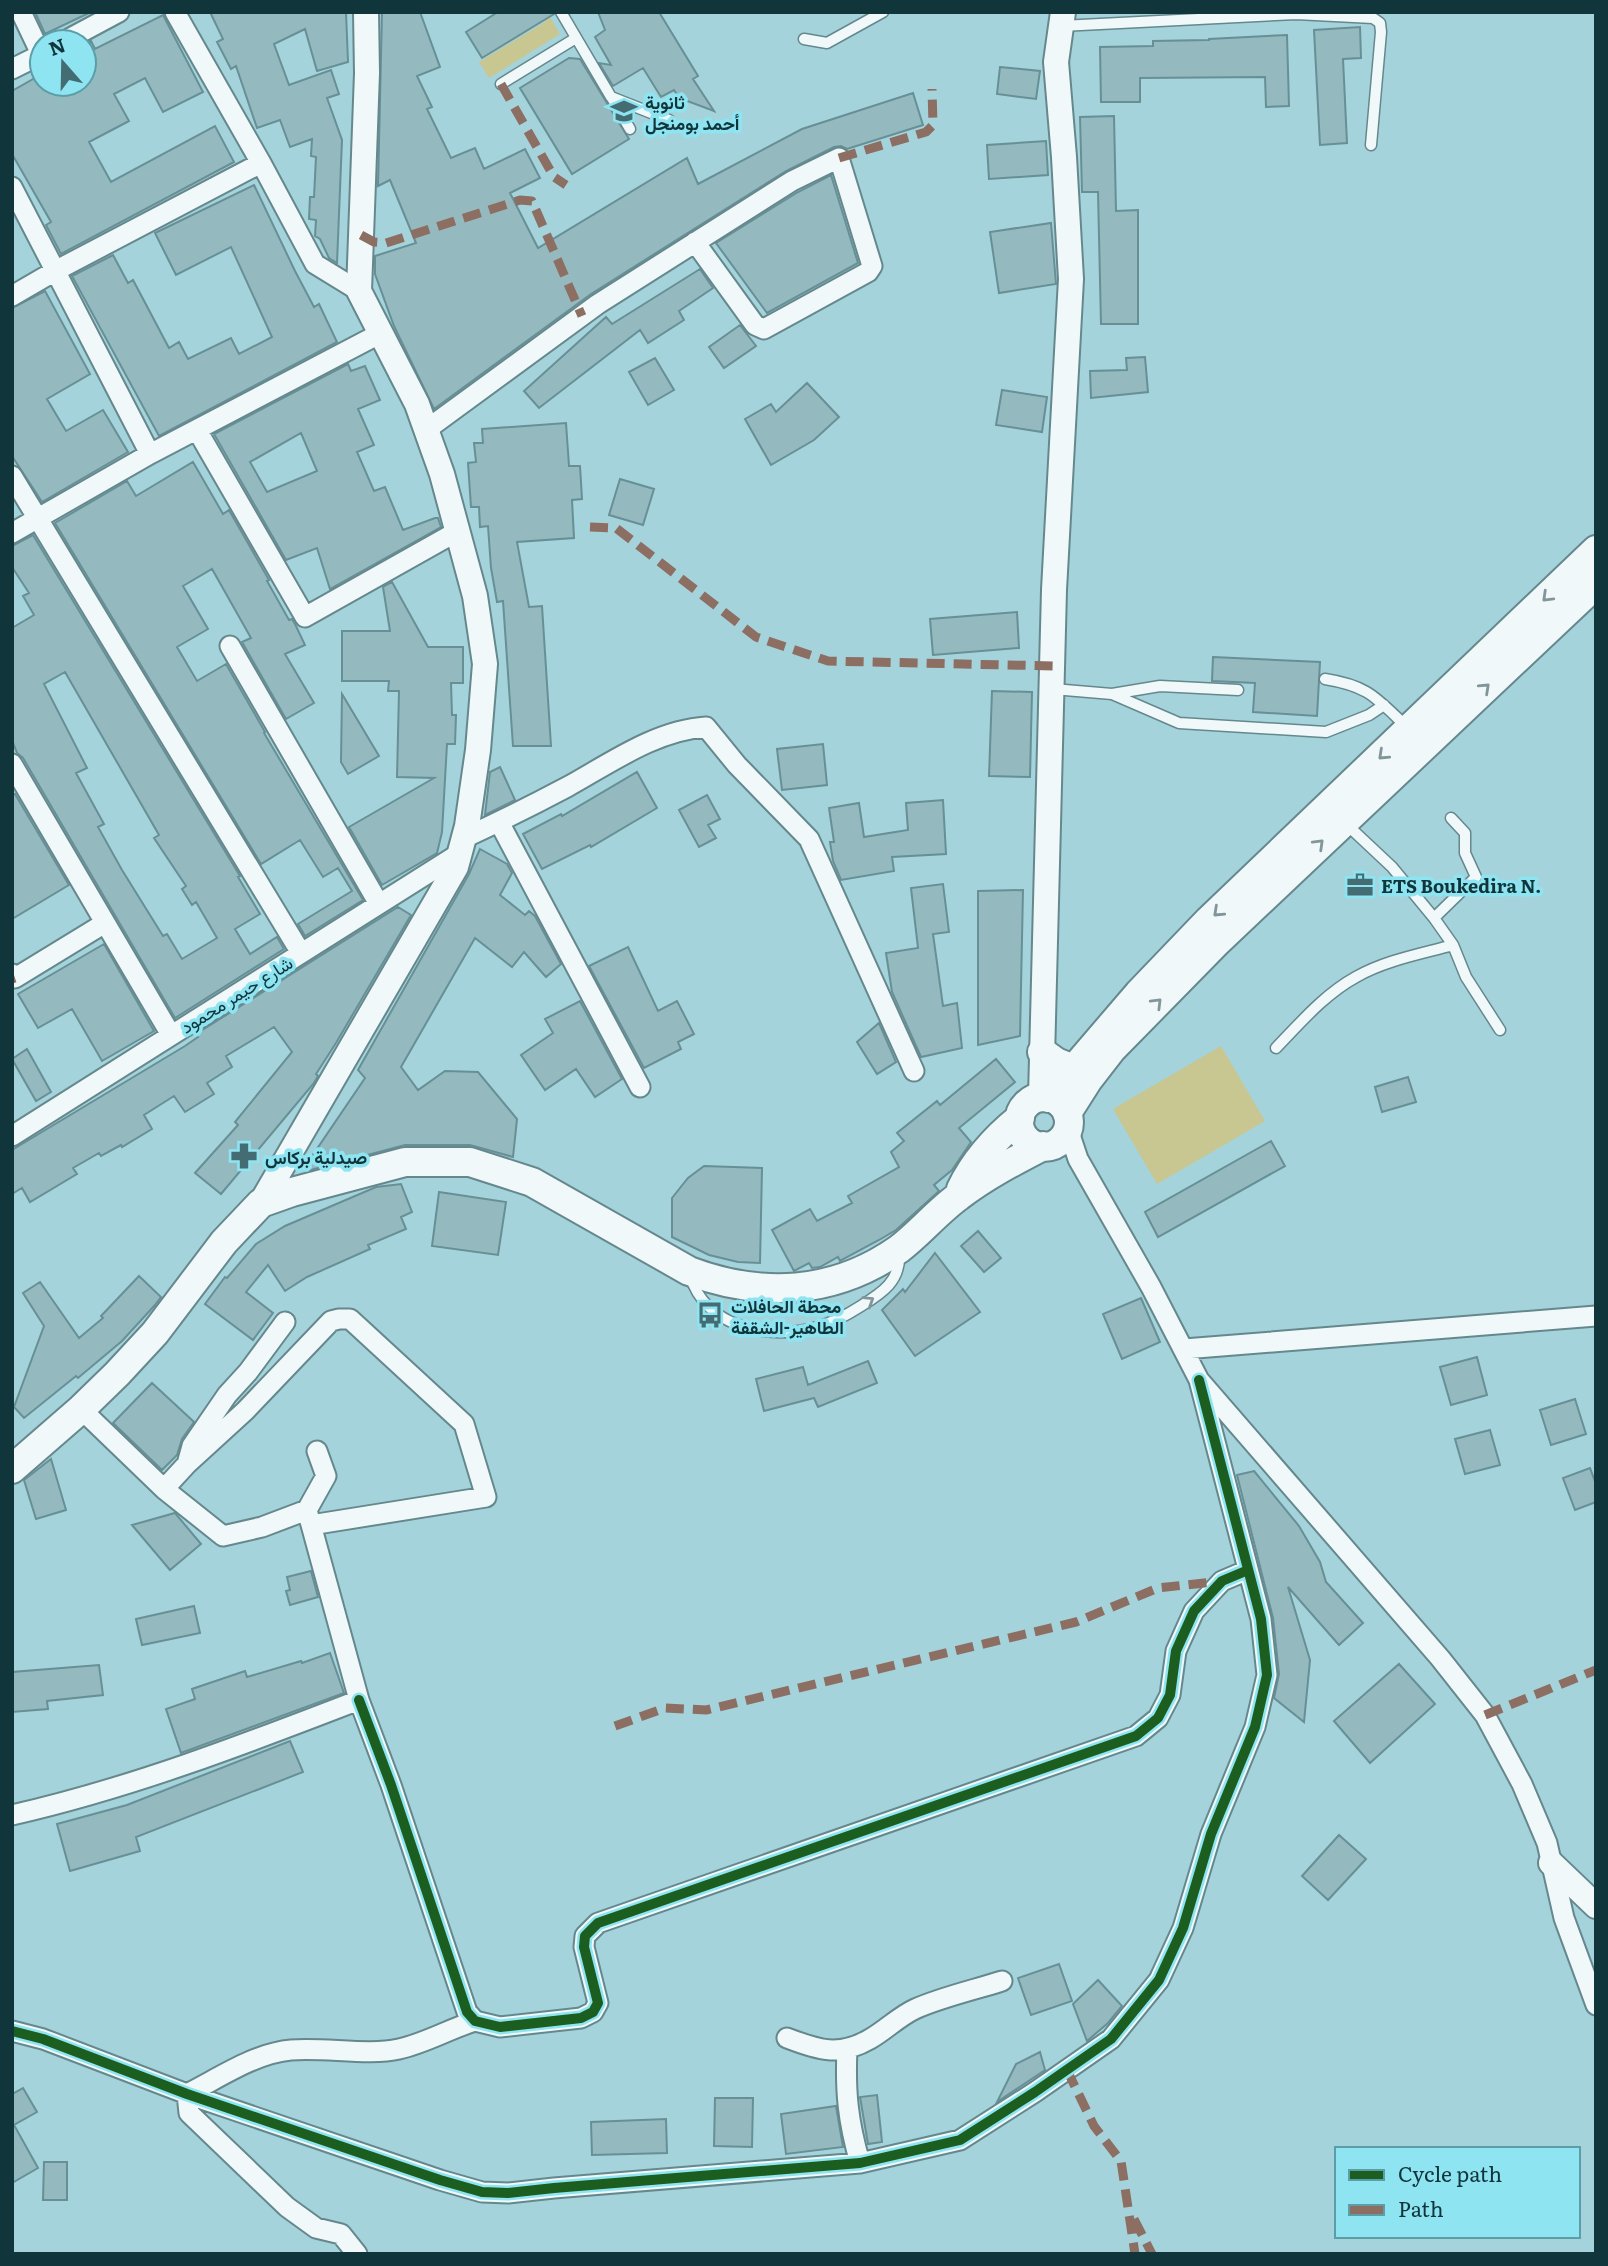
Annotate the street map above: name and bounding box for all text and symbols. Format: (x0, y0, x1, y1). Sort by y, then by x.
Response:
north arrow (28, 28, 98, 98)
text: N (45, 30, 69, 62)
place label: ثانوية أحمد بومنجل (645, 88, 740, 136)
school or university icon: ثانوية أحمد بومنجل (609, 96, 639, 126)
one-way arrow (1542, 589, 1555, 602)
one-way arrow (1477, 684, 1490, 697)
one-way arrow (1378, 747, 1391, 760)
one-way arrow (1311, 840, 1324, 853)
office icon: ETS Boukedira N. (1345, 870, 1375, 900)
place label: ETS Boukedira N. (1381, 872, 1541, 899)
one-way arrow (1213, 903, 1226, 916)
street label: شارع حيمر محمود (175, 949, 297, 1039)
one-way arrow (1148, 999, 1161, 1012)
pharmacy icon: صيدلية بركاس (229, 1141, 259, 1171)
place label: صيدلية بركاس (265, 1143, 367, 1170)
place label: محطة الحافلات الطاهير-الشقفة (731, 1292, 844, 1340)
one-way arrow (862, 1296, 875, 1309)
bus stop icon: محطة الحافلات الطاهير-الشقفة (695, 1300, 725, 1330)
legend (1335, 2147, 1580, 2238)
text: Cycle path (1398, 2157, 1502, 2188)
text: Path (1398, 2192, 1444, 2223)

